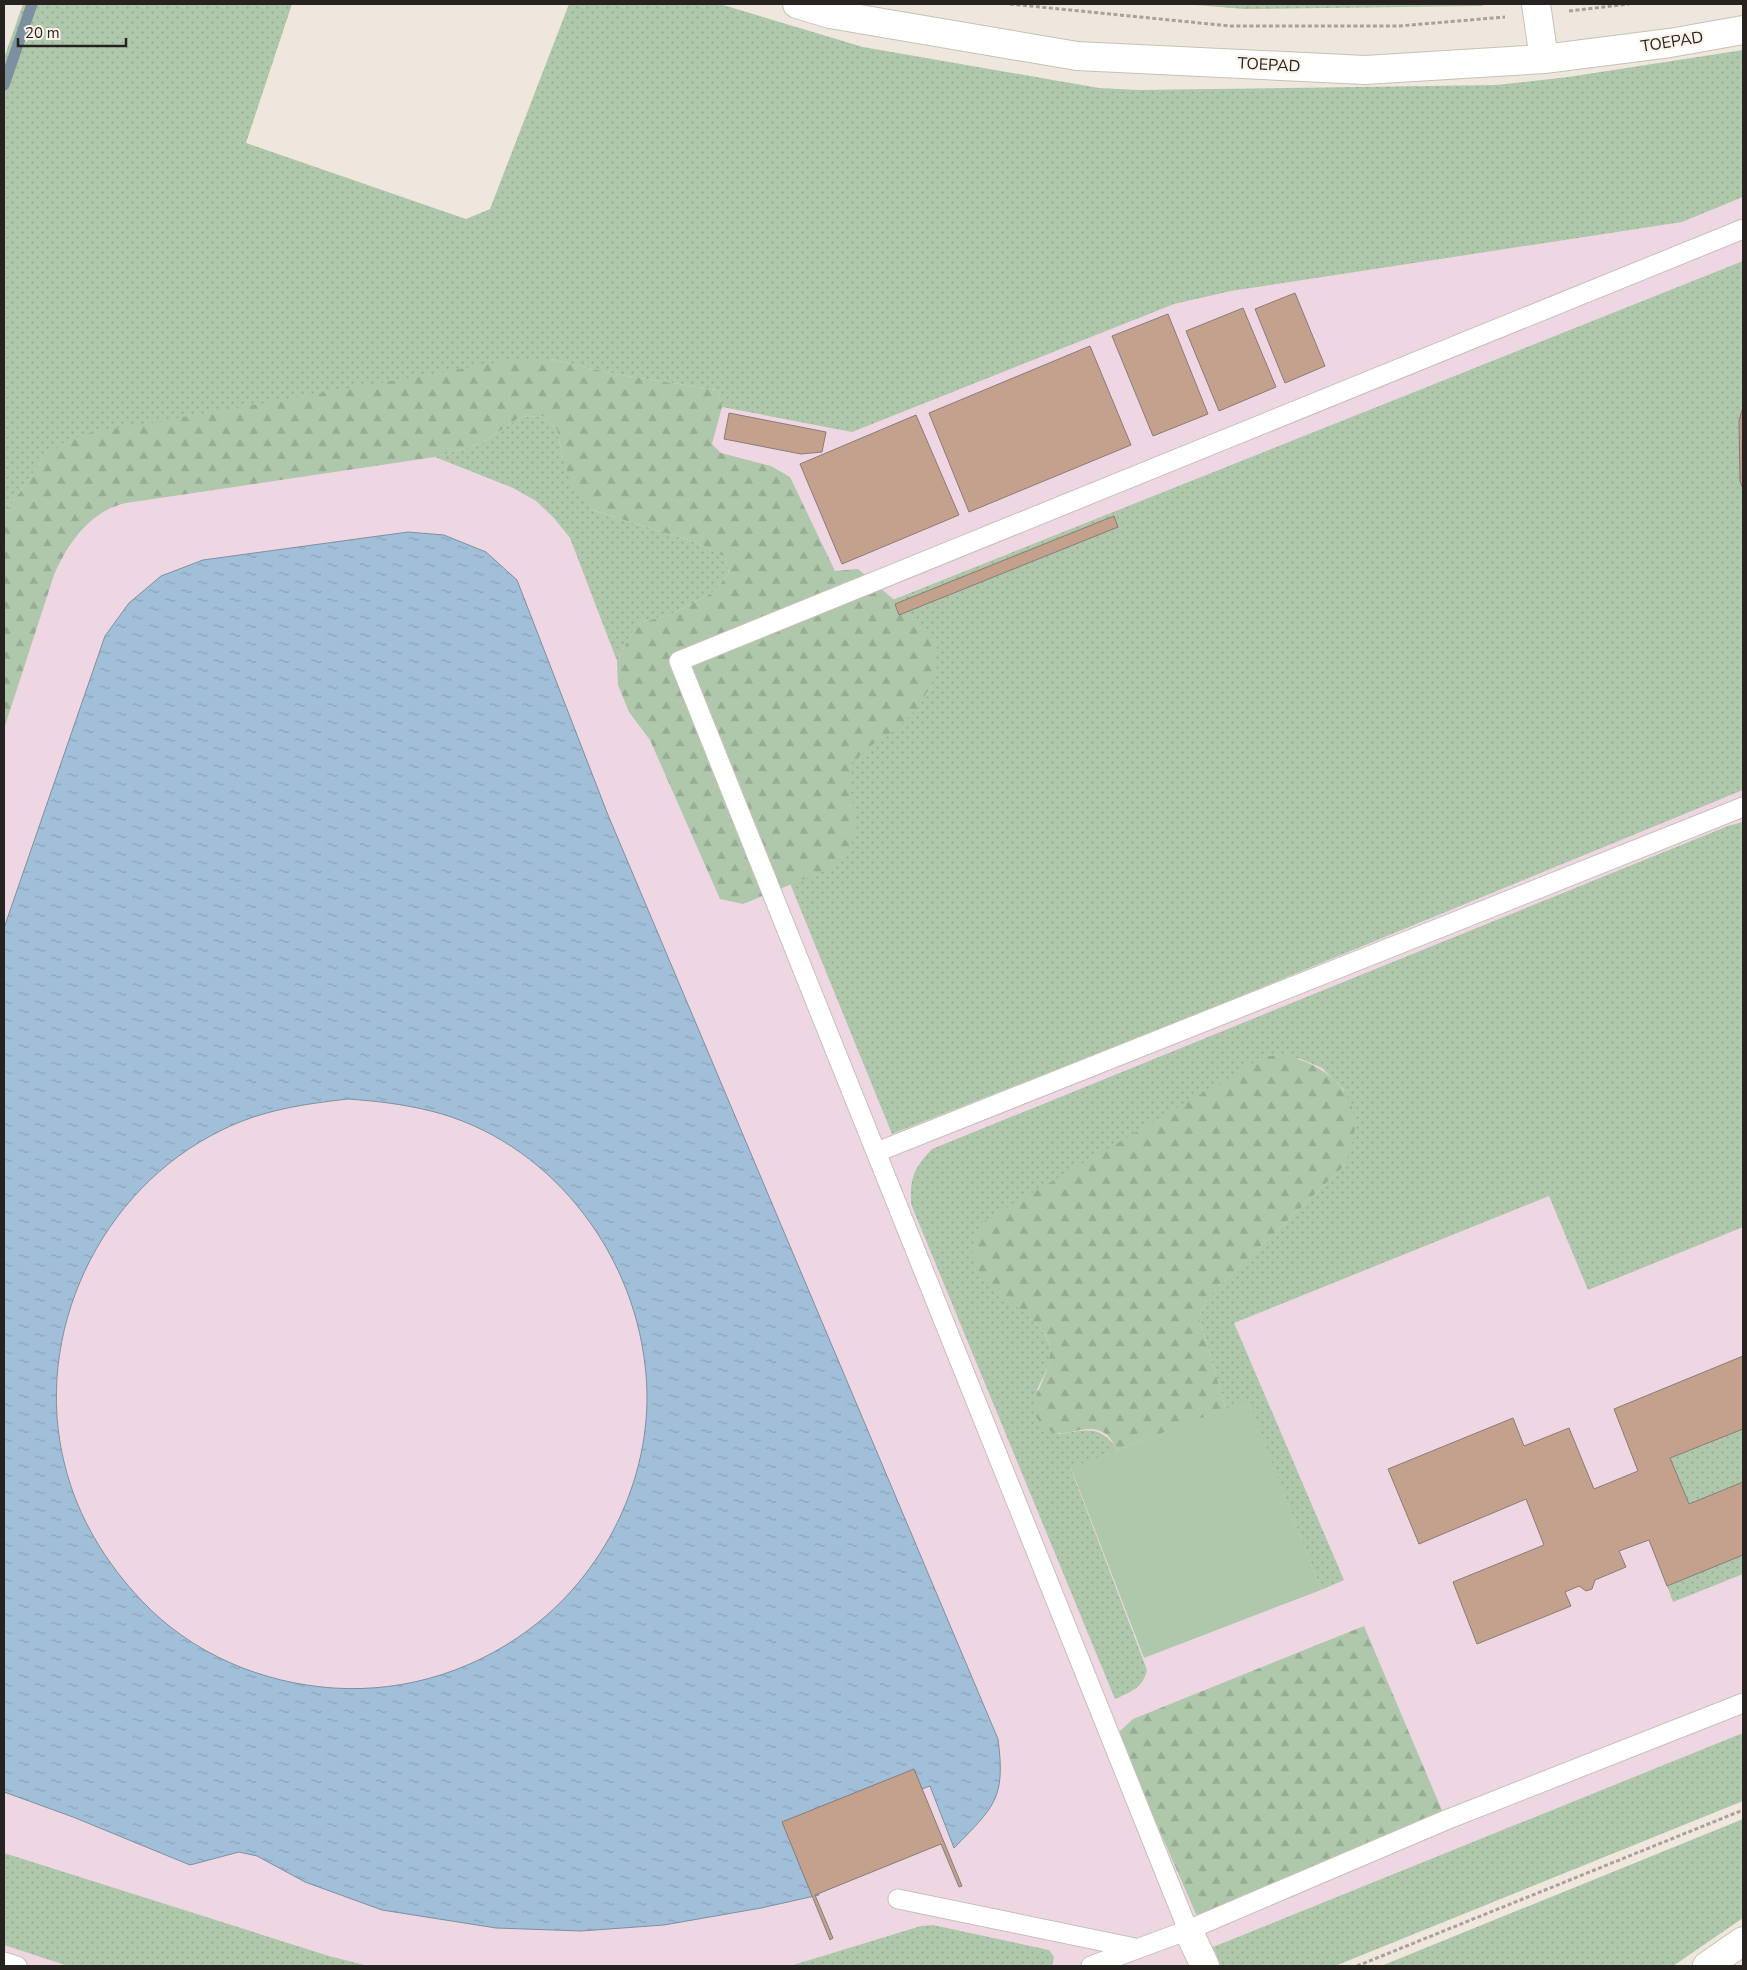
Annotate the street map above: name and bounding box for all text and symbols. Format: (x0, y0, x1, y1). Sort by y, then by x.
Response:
scale bar (18, 15, 125, 47)
text: 20 m (25, 23, 60, 43)
street label: TOEPAD (1639, 26, 1705, 58)
street label: TOEPAD (1237, 52, 1301, 78)

